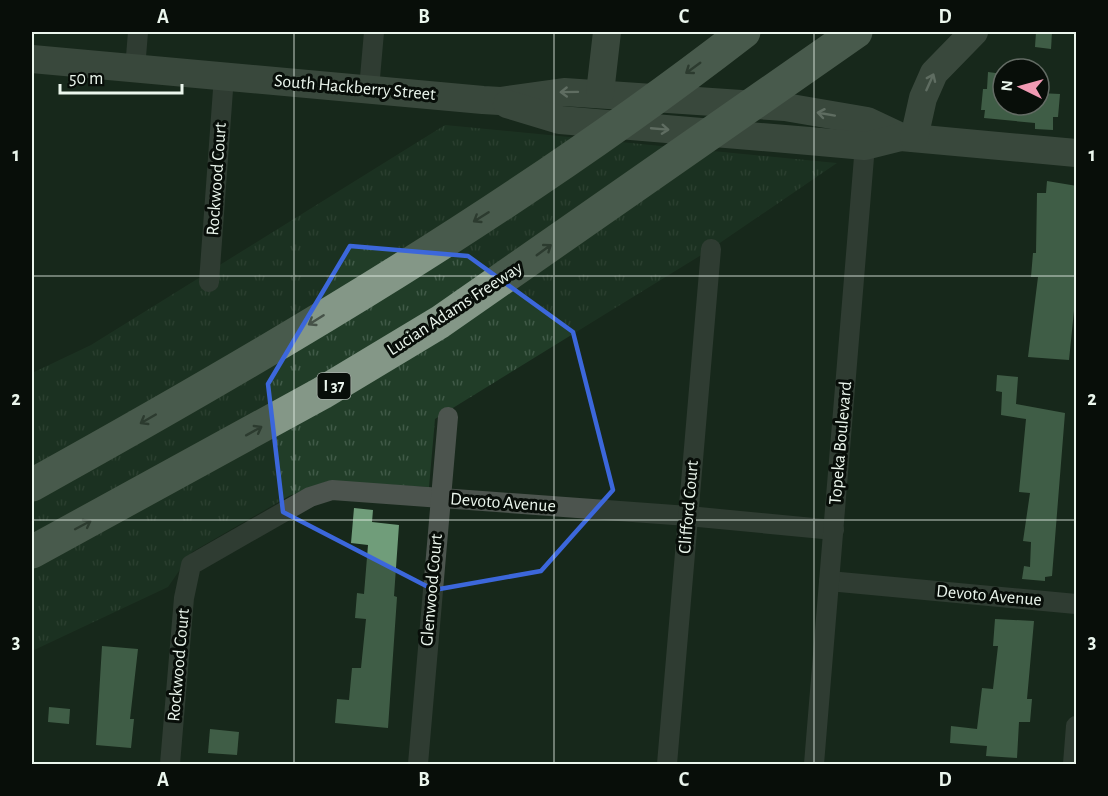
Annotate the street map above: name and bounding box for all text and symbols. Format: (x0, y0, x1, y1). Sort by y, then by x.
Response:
text: A (157, 7, 169, 27)
text: B (418, 7, 430, 27)
text: C (679, 7, 690, 27)
text: D (938, 7, 952, 27)
scale bar (60, 57, 182, 95)
north arrow (991, 57, 1051, 117)
one-way arrow (686, 62, 702, 75)
text: 50 m (69, 70, 103, 88)
street label: South Hackberry Street (274, 72, 437, 104)
one-way arrow (925, 73, 936, 91)
text: N (999, 80, 1016, 92)
one-way arrow (559, 86, 579, 98)
one-way arrow (816, 108, 836, 119)
street label: Rockwood Court (204, 121, 230, 236)
one-way arrow (649, 123, 669, 134)
text: 1 (12, 145, 20, 165)
text: 1 (1088, 145, 1096, 165)
one-way arrow (473, 212, 490, 224)
one-way arrow (535, 244, 551, 256)
street label: Lucian Adams Freeway (384, 259, 526, 359)
one-way arrow (308, 315, 325, 327)
road number: I 37 (318, 373, 350, 399)
street label: Topeka Boulevard (827, 380, 855, 506)
text: 2 (11, 389, 21, 409)
text: 2 (1087, 389, 1097, 409)
one-way arrow (140, 414, 157, 426)
one-way arrow (245, 425, 262, 437)
street label: Clifford Court (676, 459, 702, 555)
street label: Devoto Avenue (450, 490, 556, 516)
one-way arrow (74, 519, 91, 531)
street label: Glenwood Court (418, 533, 446, 647)
street label: Devoto Avenue (935, 582, 1043, 610)
street label: Rockwood Court (165, 607, 193, 722)
text: 3 (12, 632, 20, 652)
text: 3 (1088, 632, 1096, 652)
text: A (157, 770, 169, 790)
text: B (418, 770, 430, 790)
text: C (679, 770, 690, 790)
text: D (938, 770, 952, 790)

